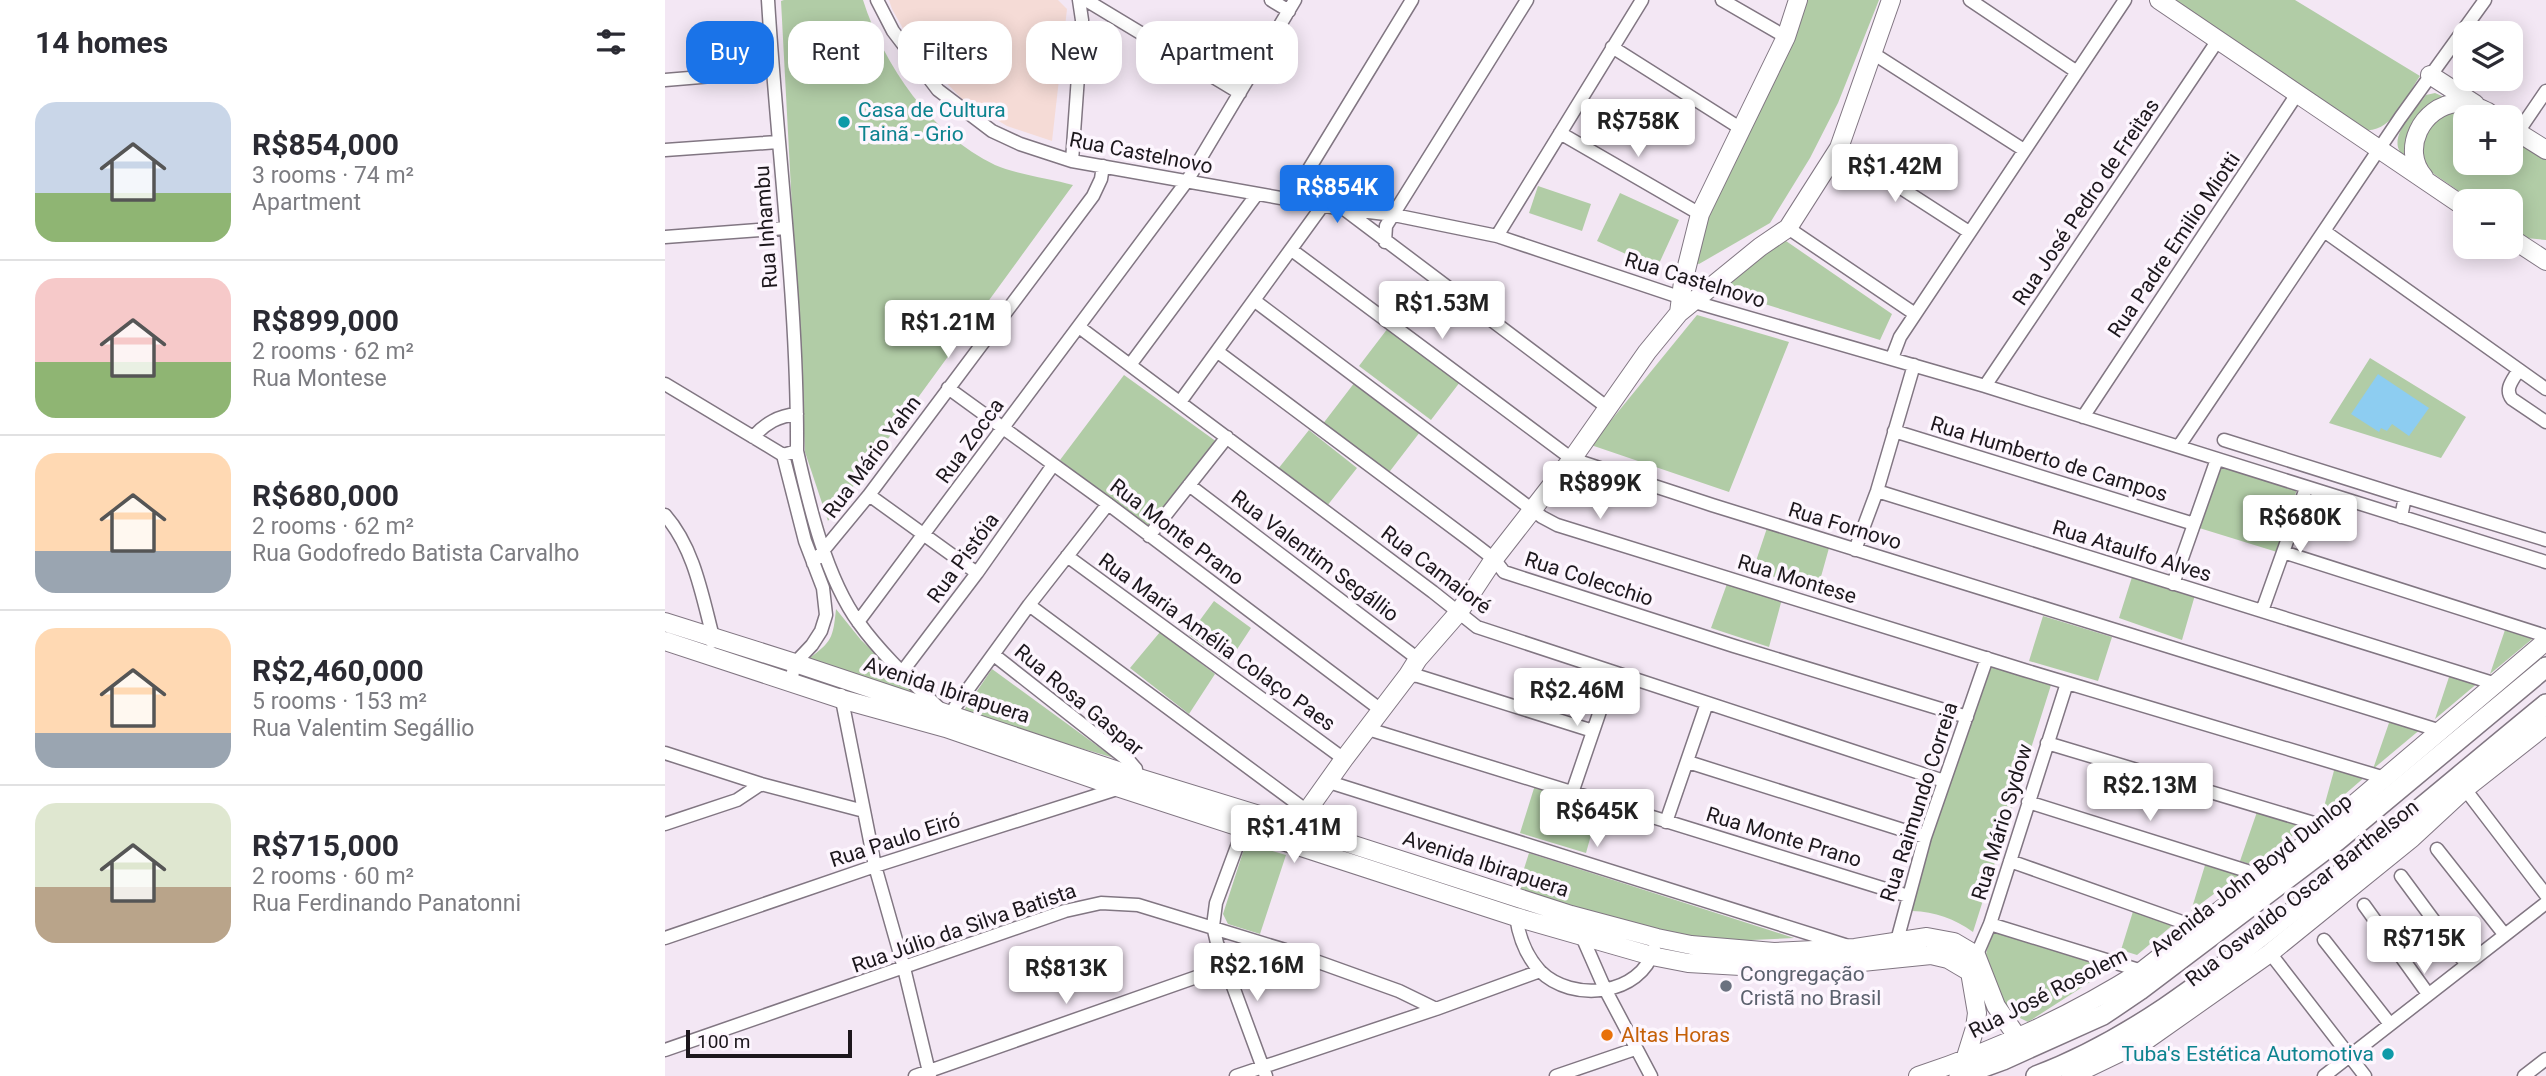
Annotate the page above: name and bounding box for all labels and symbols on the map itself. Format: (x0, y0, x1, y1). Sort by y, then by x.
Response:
street label: Rua José Pedro de Freitas (2008, 94, 2164, 310)
place label: Casa de Cultura Tainã - Grio (858, 98, 1006, 146)
pin: R$758K (1581, 100, 1695, 159)
marker: Casa de Cultura Tainã - Grio (836, 114, 852, 130)
street label: Rua Castelnovo (1067, 127, 1215, 179)
pin: R$1.42M (1830, 144, 1960, 204)
street label: Rua Padre Emilio Miotti (2103, 148, 2245, 342)
street label: Rua Inhambu (750, 165, 782, 289)
pin: R$854K (1280, 166, 1394, 225)
street label: Rua Castelnovo (1622, 247, 1768, 313)
pin: R$1.53M (1377, 282, 1507, 341)
pin: R$1.21M (883, 300, 1013, 360)
street label: Rua Mário Yahn (818, 391, 926, 523)
street label: Rua Zocca (931, 394, 1009, 488)
street label: Rua Humberto de Campos (1927, 411, 2171, 507)
pin: R$899K (1543, 462, 1657, 521)
street label: Rua Monte Prano (1105, 474, 1249, 590)
street label: Rua Valentim Segállio (1227, 485, 1403, 627)
pin: R$680K (2243, 496, 2357, 555)
street label: Rua Fornovo (1786, 497, 1904, 555)
street label: Rua Pistóia (922, 508, 1004, 608)
street label: Rua Ataulfo Alves (2050, 515, 2214, 587)
street label: Rua Camaioré (1376, 521, 1496, 619)
street label: Rua Colecchio (1522, 547, 1656, 611)
street label: Rua Maria Amélia Colaço Paes (1094, 548, 1340, 736)
street label: Rua Montese (1735, 550, 1859, 608)
street label: Rua Rosa Gaspar (1010, 639, 1148, 761)
street label: Avenida Ibirapuera (861, 652, 1033, 728)
pin: R$2.46M (1512, 668, 1642, 728)
street label: Rua Raimundo Correia (1875, 699, 1963, 905)
street label: Rua Mário Sydow (1967, 741, 2037, 903)
pin: R$2.13M (2085, 764, 2215, 823)
street label: Avenida John Boyd Dunlop (2145, 789, 2357, 961)
pin: R$645K (1540, 790, 1654, 849)
street label: Rua Oswaldo Oscar Barthelson (2181, 795, 2423, 991)
street label: Rua Monte Prano (1703, 802, 1865, 872)
pin: R$1.41M (1229, 806, 1359, 865)
street label: Rua Paulo Eiró (827, 808, 963, 872)
street label: Avenida Ibirapuera (1400, 826, 1572, 902)
street label: Rua Júlio da Silva Batista (849, 878, 1079, 978)
pin: R$715K (2367, 916, 2481, 976)
street label: Rua José Rosolem (1965, 943, 2131, 1043)
pin: R$2.16M (1192, 944, 1322, 1003)
pin: R$813K (1009, 946, 1123, 1006)
place label: Congregação Cristã no Brasil (1740, 962, 1881, 1010)
marker: Congregação Cristã no Brasil (1718, 978, 1734, 994)
place label: Altas Horas (1621, 1023, 1730, 1047)
scale bar (686, 1027, 852, 1059)
marker: Altas Horas (1599, 1027, 1615, 1043)
place label: Tuba's Estética Automotiva (2121, 1042, 2374, 1066)
marker: Tuba's Estética Automotiva (2380, 1046, 2396, 1062)

